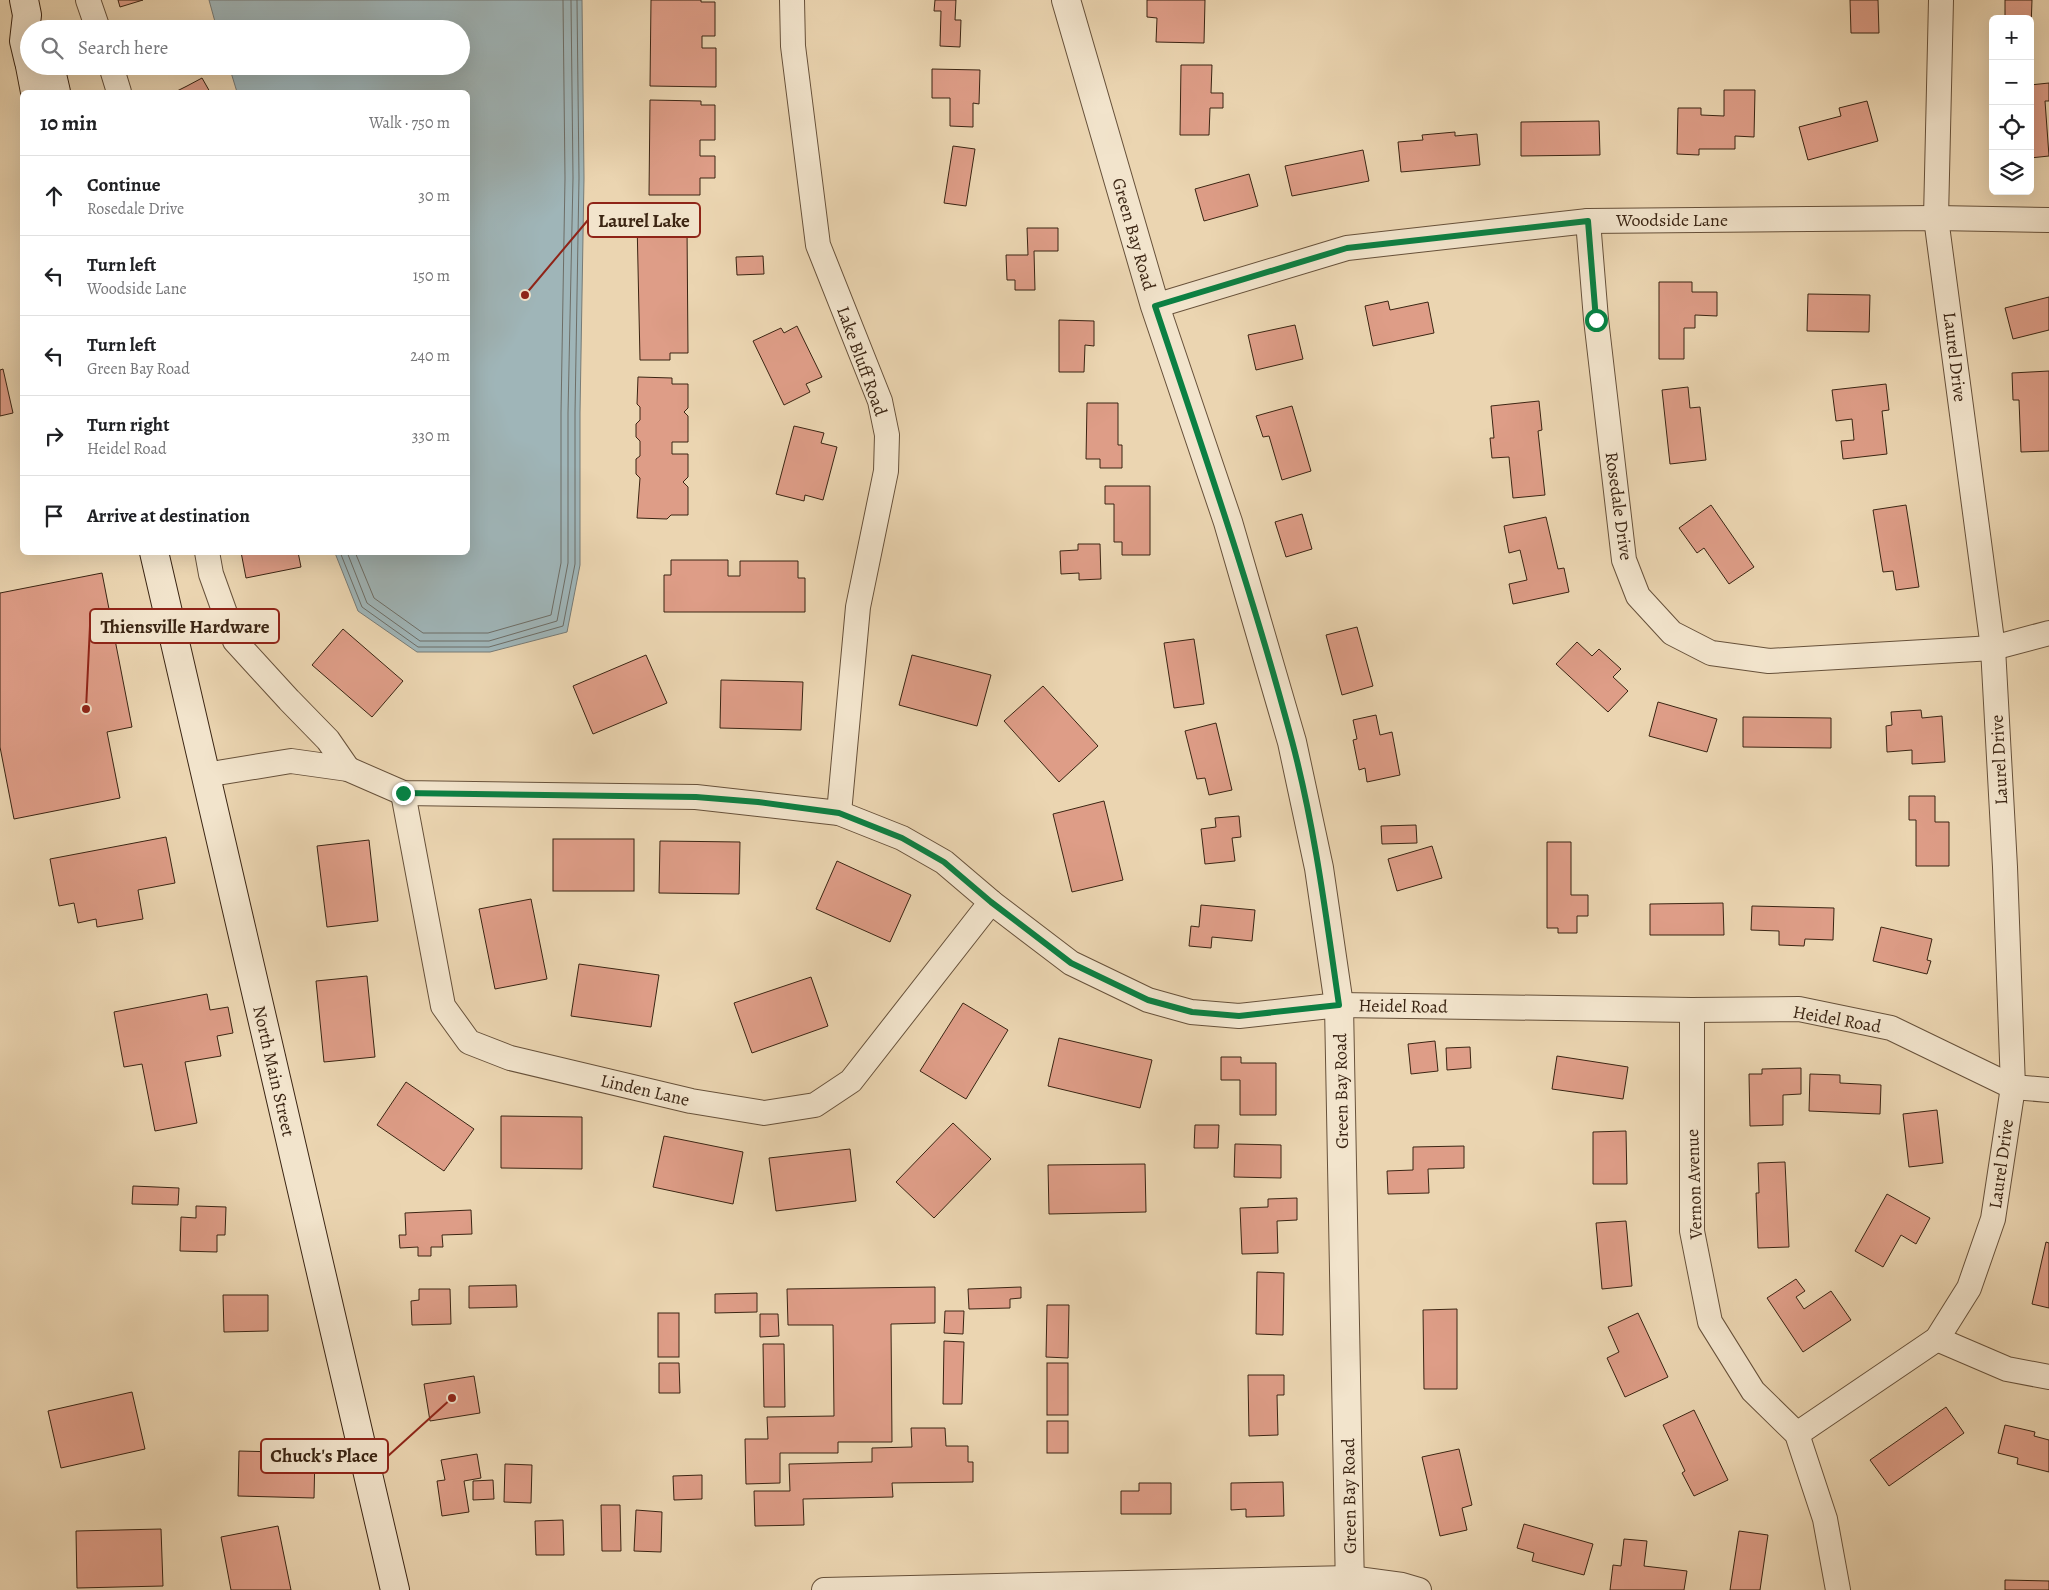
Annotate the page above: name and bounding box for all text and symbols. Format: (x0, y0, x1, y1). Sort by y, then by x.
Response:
map controls (1989, 15, 2034, 195)
button: + (1989, 15, 2034, 60)
search box (20, 20, 470, 75)
icon: search (38, 34, 66, 62)
text: Search here (78, 35, 168, 61)
button: − (1989, 60, 2034, 105)
button: locate (1989, 105, 2034, 150)
text: 10 min (40, 109, 97, 137)
text: Walk · 750 m (369, 112, 450, 134)
button: layers (1989, 150, 2034, 195)
text: Continue (87, 172, 161, 198)
street label: Green Bay Road (1107, 175, 1162, 293)
icon: ahead (40, 182, 68, 210)
text: 30 m (418, 185, 450, 207)
text: Rosedale Drive (87, 198, 184, 220)
callout: Laurel Lake (588, 203, 700, 237)
text: Laurel Lake (598, 208, 690, 234)
street label: Woodside Lane (1615, 208, 1728, 232)
text: Turn left (87, 252, 156, 278)
icon: left (40, 262, 68, 290)
text: 150 m (413, 265, 450, 287)
text: Woodside Lane (87, 278, 187, 300)
street label: Lake Bluff Road (831, 303, 893, 419)
route start (1585, 309, 1608, 332)
street label: Laurel Drive (1938, 311, 1972, 403)
text: Turn left (87, 332, 156, 358)
icon: left (40, 342, 68, 370)
text: 240 m (410, 345, 450, 367)
text: Green Bay Road (87, 358, 190, 380)
text: Turn right (87, 412, 169, 438)
icon: right (40, 422, 68, 450)
text: 330 m (412, 425, 450, 447)
text: Heidel Road (87, 438, 167, 460)
street label: Rosedale Drive (1600, 450, 1638, 562)
icon: arrive (40, 502, 68, 530)
text: Arrive at destination (87, 503, 250, 529)
callout: Thiensville Hardware (90, 609, 279, 643)
text: Thiensville Hardware (101, 614, 270, 640)
street label: Laurel Drive (1985, 714, 2013, 806)
route end (392, 782, 415, 805)
street label: Heidel Road (1358, 993, 1448, 1019)
street label: Heidel Road (1791, 999, 1883, 1039)
street label: North Main Street (247, 1003, 301, 1139)
street label: Green Bay Road (1328, 1033, 1354, 1149)
street label: Linden Lane (598, 1068, 692, 1112)
street label: Laurel Drive (1983, 1118, 2019, 1210)
street label: Vernon Avenue (1680, 1128, 1708, 1241)
street label: Green Bay Road (1336, 1438, 1362, 1554)
callout: Chuck's Place (261, 1439, 388, 1473)
text: Chuck's Place (270, 1443, 378, 1469)

